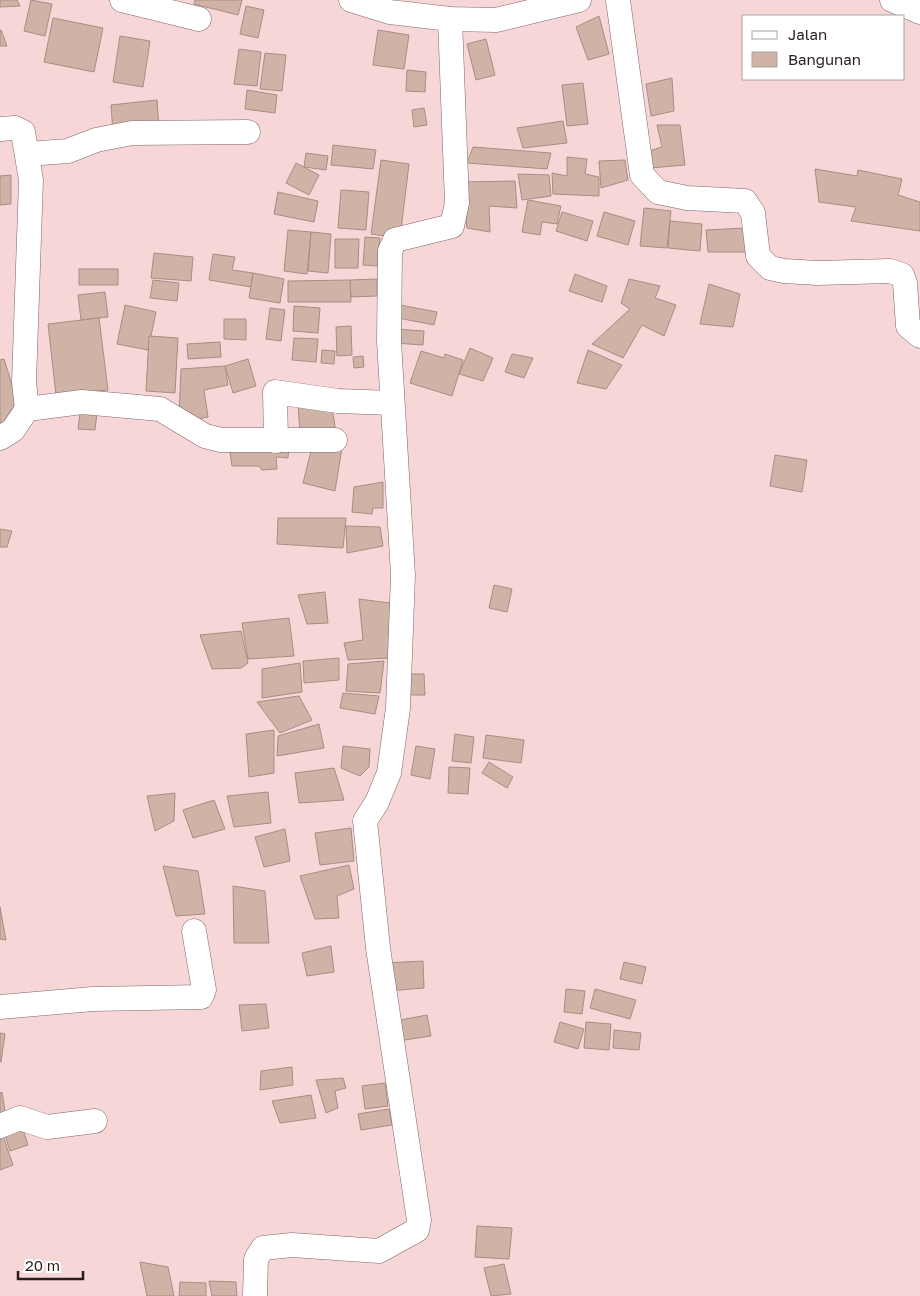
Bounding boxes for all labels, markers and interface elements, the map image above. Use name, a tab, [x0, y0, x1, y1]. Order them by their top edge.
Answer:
legend	[742, 15, 905, 80]
text: Jalan	[788, 25, 827, 43]
text: Bangunan	[788, 50, 861, 68]
scale bar	[18, 1248, 82, 1280]
text: 20 m	[25, 1256, 60, 1274]

